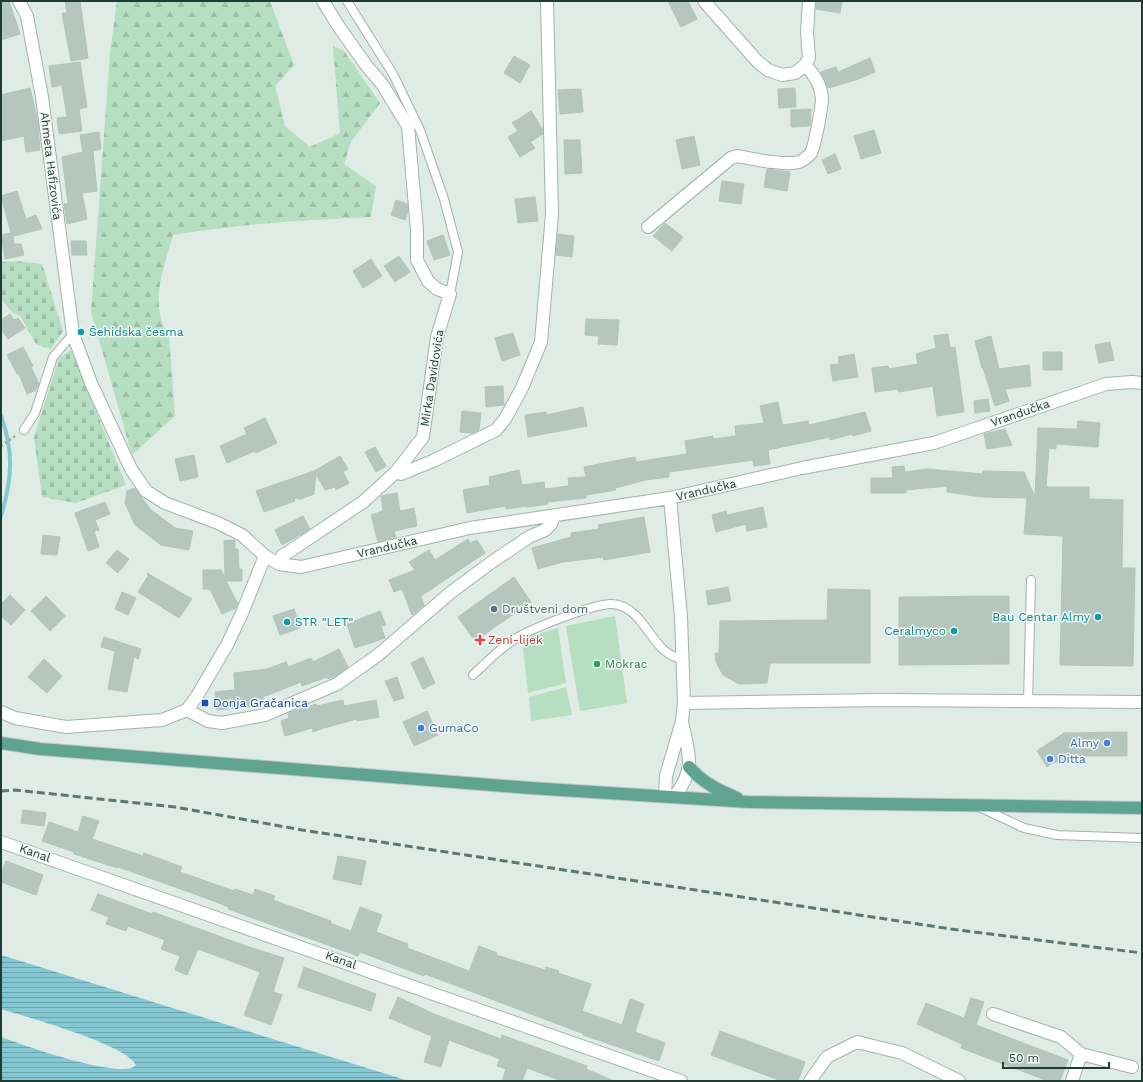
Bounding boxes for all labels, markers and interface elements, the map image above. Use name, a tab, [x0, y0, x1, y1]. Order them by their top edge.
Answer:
street label: Ahmeta Hafizovića	[37, 111, 65, 221]
place label: Šehidska česma	[89, 325, 184, 339]
marker: Šehidska česma	[76, 327, 86, 337]
street label: Mirka Davidovića	[417, 328, 447, 427]
street label: Vrandučka	[989, 396, 1052, 430]
street label: Vrandučka	[674, 476, 738, 504]
street label: Vrandučka	[355, 533, 419, 561]
place label: Društveni dom	[502, 602, 588, 616]
marker: Društveni dom	[489, 604, 499, 614]
place label: Bau Centar Almy	[992, 610, 1091, 624]
marker: Bau Centar Almy	[1093, 612, 1103, 622]
place label: STR "LET"	[295, 615, 354, 629]
marker: STR "LET"	[282, 617, 292, 627]
place label: Ceralmyco	[884, 624, 946, 638]
marker: Ceralmyco	[949, 626, 959, 636]
place label: Zeni-lijek	[488, 633, 543, 647]
marker: Zeni-lijek	[475, 635, 485, 645]
place label: Mokrac	[605, 657, 648, 671]
marker: Mokrac	[592, 659, 602, 669]
place label: Donja Gračanica	[213, 696, 308, 710]
marker: Donja Gračanica	[200, 698, 210, 708]
place label: GumaCo	[429, 721, 479, 735]
marker: GumaCo	[416, 723, 426, 733]
place label: Almy	[1070, 736, 1100, 750]
marker: Almy	[1102, 738, 1112, 748]
place label: Ditta	[1058, 752, 1086, 766]
marker: Ditta	[1045, 754, 1055, 764]
street label: Kanal	[17, 841, 53, 865]
street label: Kanal	[323, 948, 359, 972]
scale bar	[1003, 1044, 1109, 1070]
text: 50 m	[1009, 1051, 1039, 1065]

